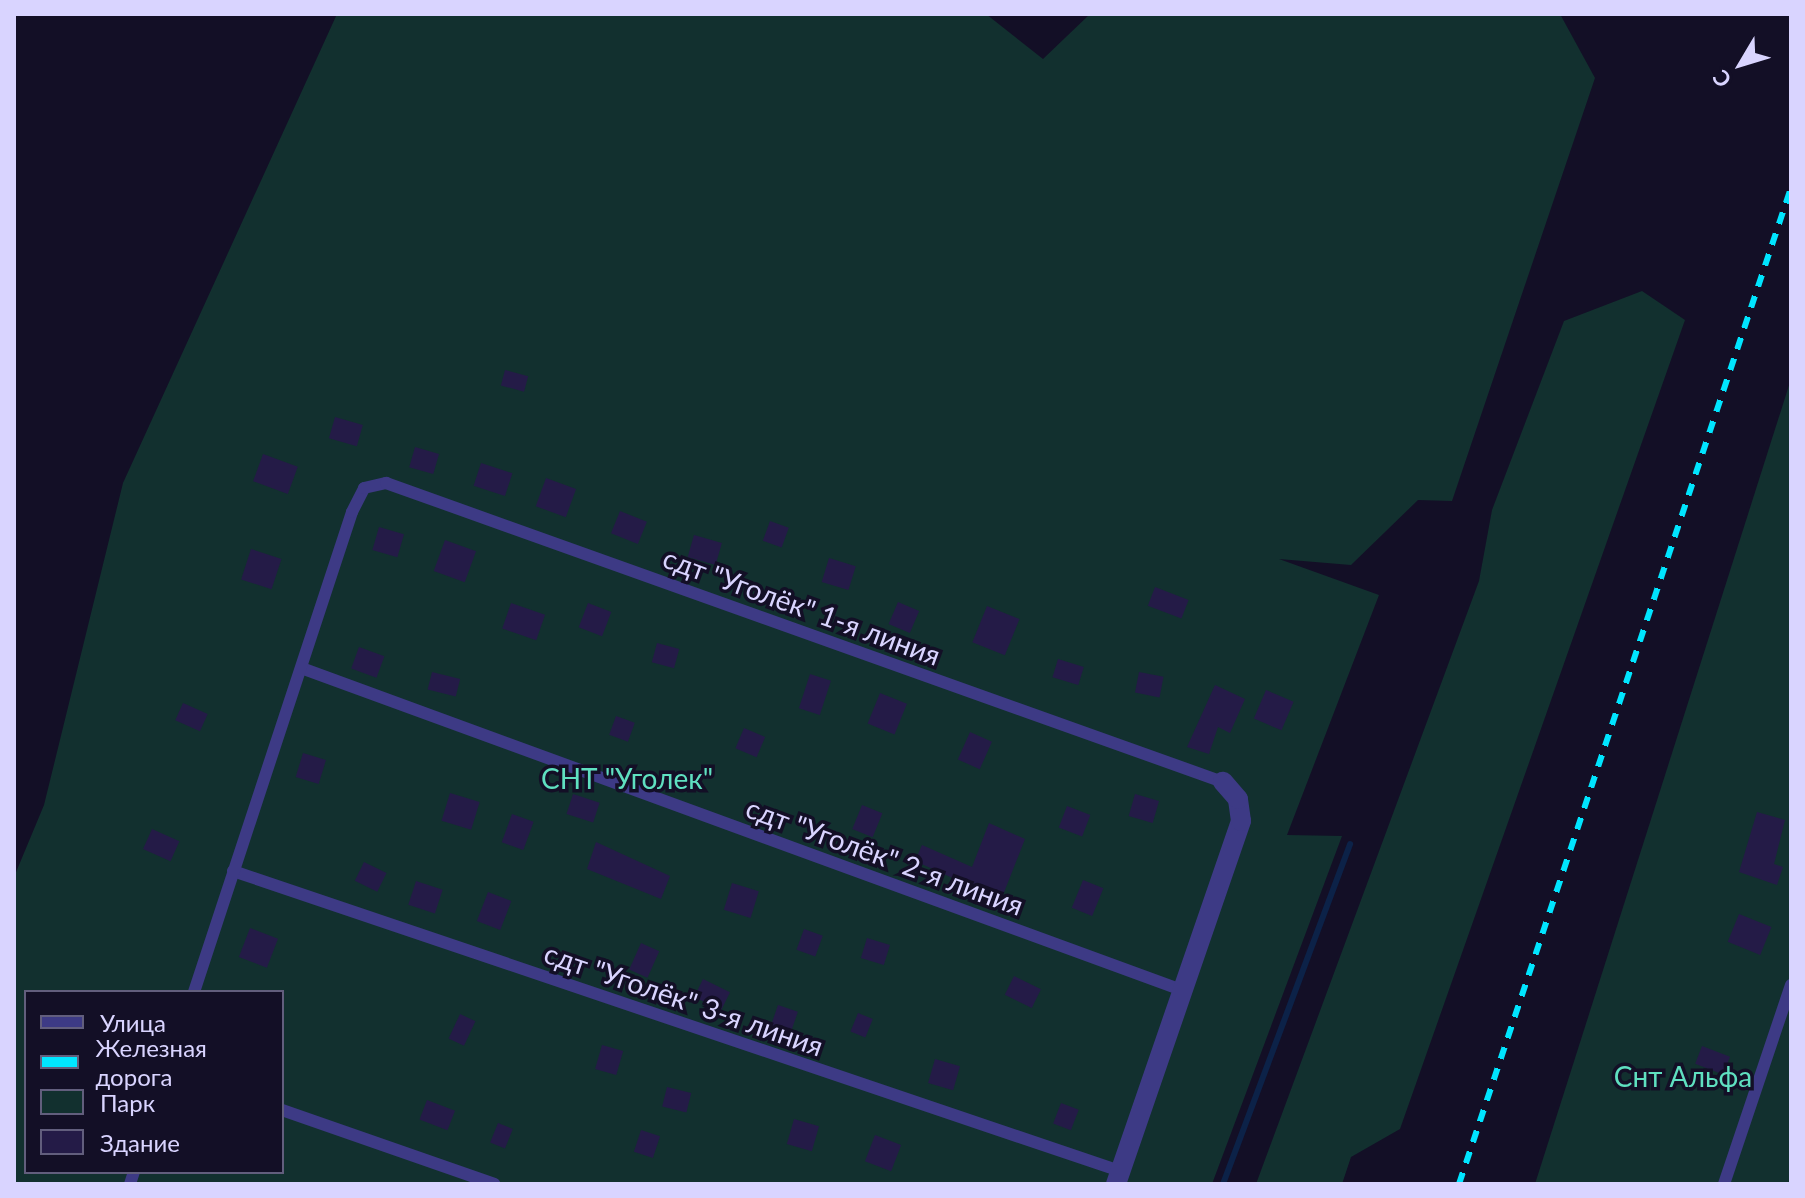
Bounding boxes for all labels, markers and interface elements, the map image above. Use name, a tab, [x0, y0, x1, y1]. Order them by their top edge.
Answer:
north arrow	[1701, 24, 1781, 104]
text: С	[1707, 65, 1737, 93]
street label: сдт "Уголёк" 1-я линия	[659, 540, 945, 672]
park label: СНТ "Уголек"	[541, 761, 713, 795]
street label: сдт "Уголёк" 2-я линия	[742, 790, 1028, 922]
street label: сдт "Уголёк" 3-я линия	[540, 935, 828, 1063]
legend	[24, 990, 284, 1174]
text: Улица	[100, 1008, 166, 1037]
text: Железная дорога	[95, 1033, 207, 1091]
park label: Снт Альфа	[1614, 1059, 1752, 1093]
text: Парк	[100, 1088, 155, 1117]
text: Здание	[100, 1128, 180, 1157]

